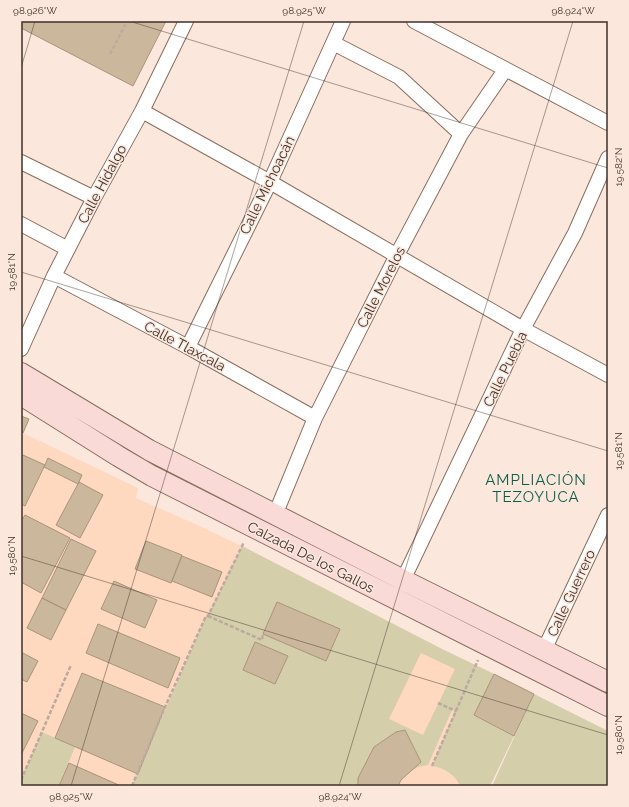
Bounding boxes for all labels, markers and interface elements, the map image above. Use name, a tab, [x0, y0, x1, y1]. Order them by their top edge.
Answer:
text: 98.926°W	[13, 5, 57, 16]
text: 98.925°W	[282, 5, 326, 16]
text: 98.924°W	[551, 5, 595, 16]
street label: Calle Michoacán	[236, 133, 298, 237]
street label: Calle Hidalgo	[74, 142, 130, 226]
text: 19.582°N	[613, 148, 624, 186]
street label: Calle Morelos	[354, 244, 408, 330]
text: 19.581°N	[6, 253, 17, 291]
street label: Calle Tlaxcala	[142, 318, 228, 374]
street label: Calle Puebla	[480, 329, 530, 409]
text: 19.581°N	[613, 432, 624, 470]
district label: AMPLIACIÓN TEZOYUCA	[485, 471, 587, 506]
street label: Calzada De los Gallos	[245, 518, 377, 596]
text: 19.580°N	[6, 536, 17, 576]
street label: Calle Guerrero	[544, 547, 598, 639]
text: 19.580°N	[613, 715, 624, 755]
text: 98.925°W	[49, 791, 93, 802]
text: 98.924°W	[318, 791, 362, 802]

